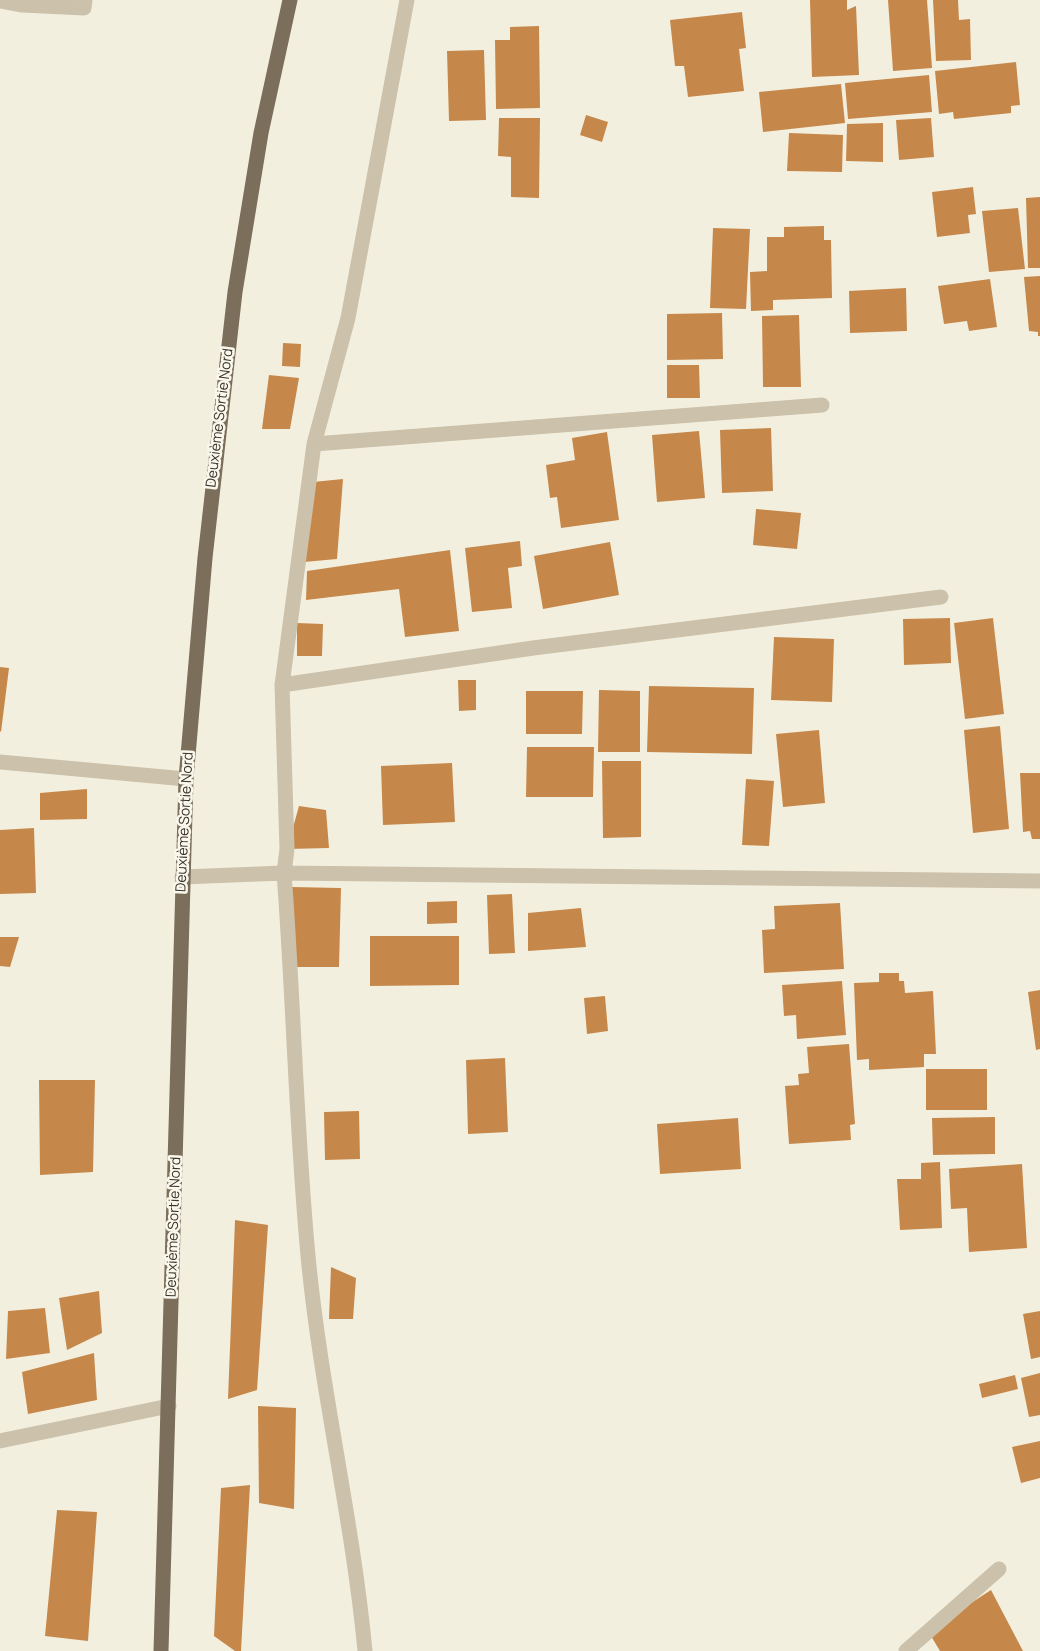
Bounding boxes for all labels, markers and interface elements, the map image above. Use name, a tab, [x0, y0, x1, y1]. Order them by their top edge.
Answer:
street label: Deuxième Sortie Nord	[203, 347, 237, 489]
street label: Deuxième Sortie Nord	[173, 752, 197, 892]
street label: Deuxième Sortie Nord	[163, 1157, 185, 1297]

